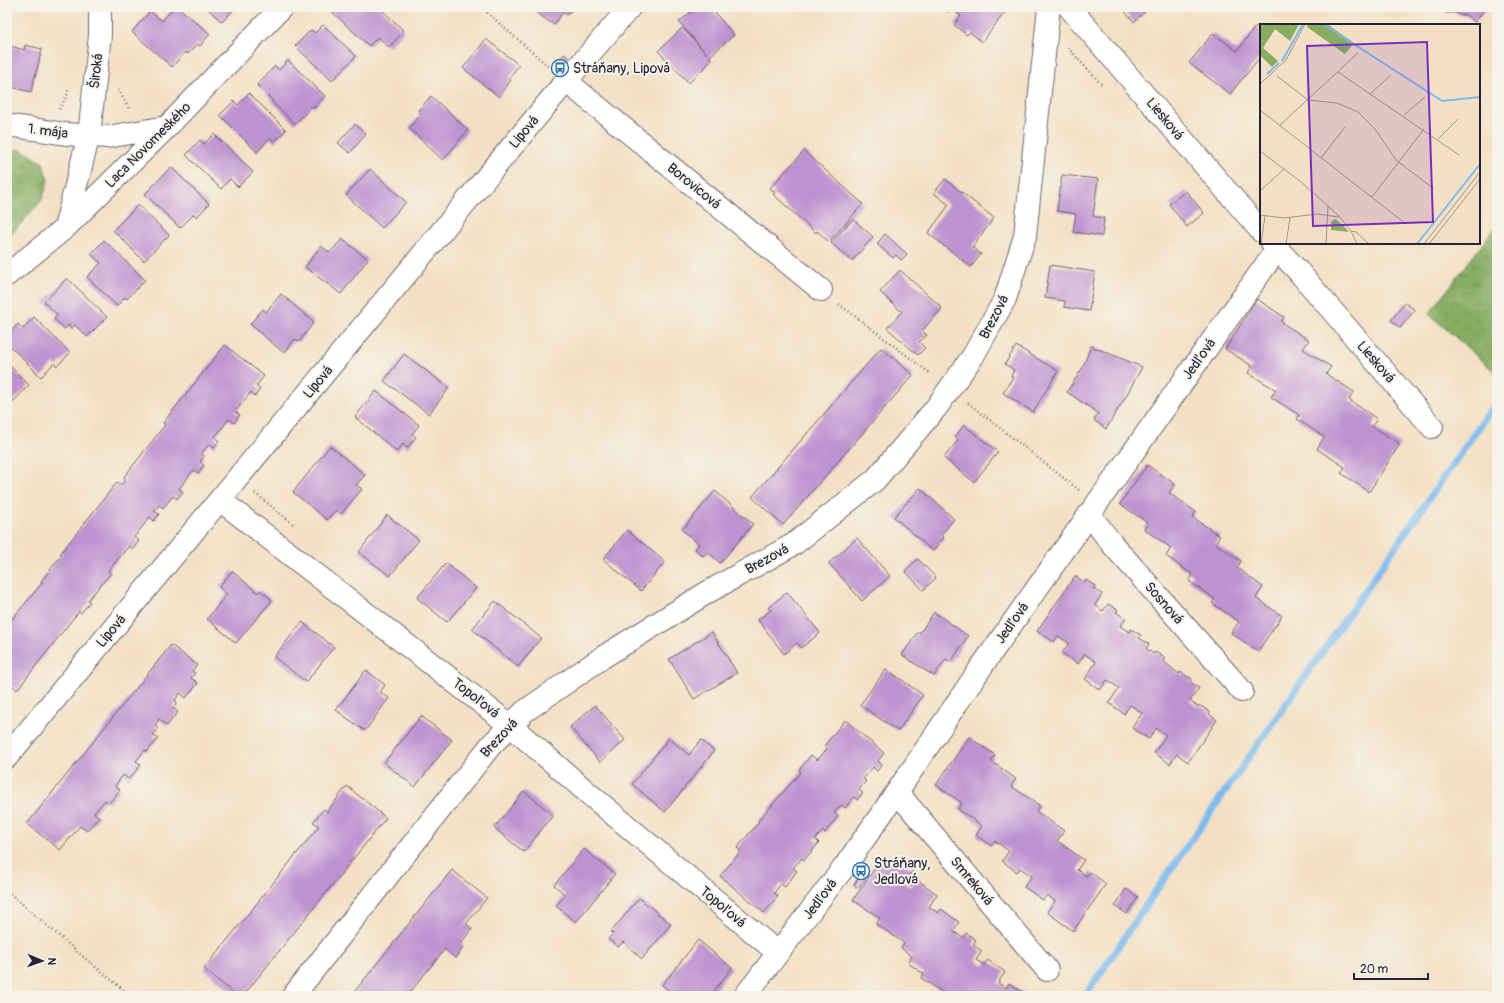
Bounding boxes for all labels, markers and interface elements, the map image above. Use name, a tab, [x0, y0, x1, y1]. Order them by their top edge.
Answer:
inset map	[1260, 24, 1480, 244]
street label: Široká	[85, 52, 106, 89]
bus stop icon: Stráňany, Lipová	[550, 58, 570, 78]
place label: Stráňany, Lipová	[573, 60, 670, 77]
street label: Liesková	[1142, 94, 1188, 144]
street label: Laca Novomeského	[102, 98, 195, 191]
street label: Lipová	[505, 112, 543, 152]
street label: 1. mája	[27, 120, 69, 142]
street label: Borovicová	[664, 159, 724, 213]
street label: Brezová	[976, 292, 1012, 342]
street label: Jedľová	[1179, 335, 1219, 383]
street label: Liesková	[1353, 338, 1399, 386]
street label: Lipová	[299, 362, 337, 402]
street label: Brezová	[742, 540, 792, 578]
street label: Sosnová	[1141, 578, 1187, 628]
street label: Jedľová	[992, 599, 1032, 647]
street label: Lipová	[92, 611, 130, 651]
street label: Topoľová	[449, 674, 503, 722]
street label: Brezová	[477, 715, 521, 761]
street label: Smreková	[947, 853, 997, 909]
place label: Stráňany, Jedlová	[874, 855, 931, 888]
bus stop icon: Stráňany, Jedlová	[851, 861, 871, 881]
street label: Jedľová	[799, 875, 841, 923]
street label: Topoľová	[697, 883, 749, 931]
north arrow	[22, 941, 62, 981]
scale bar	[1354, 955, 1428, 981]
text: N	[45, 957, 58, 966]
text: 20 m	[1360, 962, 1389, 977]

